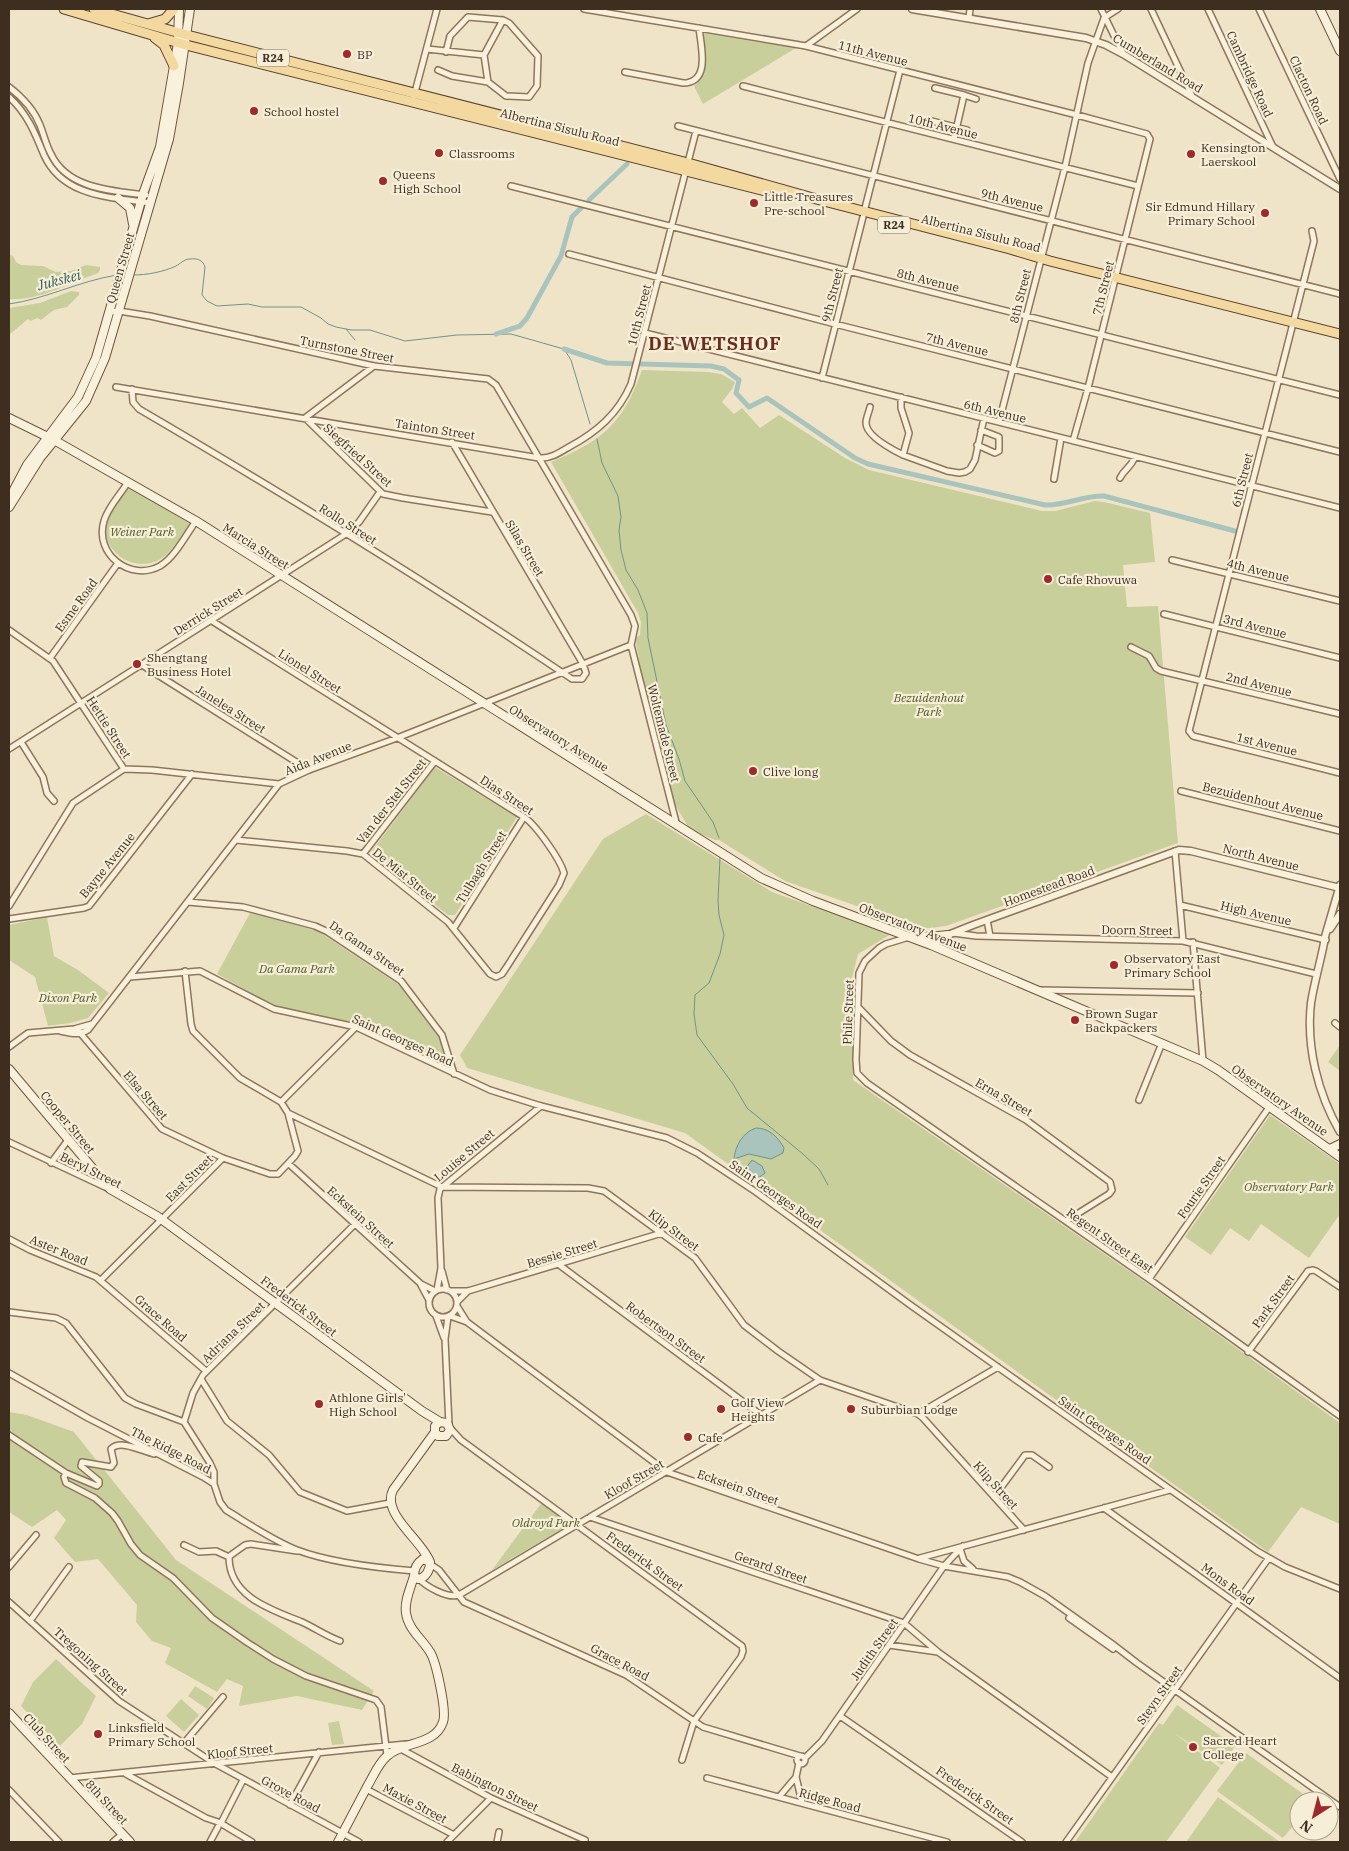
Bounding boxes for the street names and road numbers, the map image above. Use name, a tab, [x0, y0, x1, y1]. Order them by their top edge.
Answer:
street label: Cambridge Road	[1223, 28, 1277, 120]
street label: Cumberland Road	[1110, 30, 1206, 96]
street label: 11th Avenue	[837, 37, 909, 69]
road number: R24	[257, 49, 289, 66]
street label: Clacton Road	[1287, 53, 1331, 127]
street label: Albertina Sisulu Road	[499, 105, 621, 149]
street label: 10th Avenue	[907, 110, 979, 142]
street label: 9th Avenue	[979, 185, 1045, 215]
street label: Albertina Sisulu Road	[920, 211, 1042, 255]
road number: R24	[878, 216, 910, 234]
street label: Queen Street	[103, 231, 137, 305]
street label: 7th Street	[1089, 259, 1117, 317]
street label: 8th Avenue	[895, 265, 961, 295]
street label: 9th Street	[818, 266, 846, 324]
street label: 8th Street	[1006, 267, 1034, 325]
street label: 10th Street	[624, 283, 654, 347]
street label: 7th Avenue	[924, 329, 990, 359]
street label: Turnstone Street	[299, 333, 395, 365]
street label: 6th Avenue	[962, 396, 1028, 426]
street label: Tainton Street	[394, 415, 476, 443]
street label: Siegfried Street	[321, 420, 395, 490]
street label: 6th Street	[1228, 451, 1256, 509]
street label: Rollo Street	[316, 500, 380, 548]
street label: Silas Street	[502, 517, 548, 579]
street label: Marcia Street	[220, 520, 292, 572]
street label: 4th Avenue	[1225, 555, 1291, 585]
street label: Esme Road	[51, 575, 101, 635]
street label: Derrick Street	[171, 584, 245, 638]
street label: 3rd Avenue	[1222, 611, 1288, 641]
street label: Lionel Street	[276, 646, 344, 696]
street label: 2nd Avenue	[1225, 669, 1293, 699]
street label: Janelea Street	[193, 682, 269, 736]
street label: Woltemade Street	[645, 683, 683, 783]
street label: Hettie Street	[83, 693, 135, 761]
street label: Observatory Avenue	[506, 701, 612, 775]
street label: 1st Avenue	[1235, 729, 1299, 759]
street label: Aida Avenue	[282, 738, 354, 778]
street label: Van der Stel Street	[353, 755, 429, 847]
street label: Dias Street	[477, 772, 537, 818]
street label: Bezuidenhout Avenue	[1201, 779, 1325, 823]
street label: Tulbagh Street	[453, 828, 509, 906]
street label: Bayne Avenue	[76, 829, 138, 901]
street label: North Avenue	[1221, 840, 1301, 874]
street label: De Mist Street	[370, 844, 440, 906]
street label: Homestead Road	[1001, 863, 1097, 909]
street label: High Avenue	[1219, 898, 1293, 928]
street label: Observatory Avenue	[857, 899, 969, 955]
street label: Da Gama Street	[326, 917, 408, 979]
street label: Doorn Street	[1101, 922, 1173, 938]
street label: Phile Street	[839, 979, 857, 1045]
street label: Saint Georges Road	[350, 1011, 456, 1069]
street label: Observatory Avenue	[1229, 1061, 1331, 1139]
street label: Elsa Street	[121, 1067, 171, 1123]
street label: Erna Street	[973, 1075, 1035, 1119]
street label: Cooper Street	[37, 1088, 99, 1156]
street label: Louise Street	[431, 1126, 497, 1184]
street label: Beryl Street	[58, 1149, 124, 1191]
street label: East Street	[162, 1151, 216, 1205]
street label: Fourie Street	[1174, 1153, 1228, 1221]
street label: Saint Georges Road	[727, 1156, 825, 1232]
street label: Eckstein Street	[324, 1183, 398, 1251]
street label: Regent Street East	[1064, 1204, 1156, 1276]
street label: Klip Street	[646, 1206, 702, 1254]
street label: Aster Road	[28, 1232, 90, 1268]
street label: Bessie Street	[525, 1235, 599, 1271]
street label: Park Street	[1249, 1271, 1297, 1331]
street label: Frederick Street	[258, 1272, 340, 1340]
street label: Grace Road	[132, 1291, 190, 1345]
street label: Adriana Street	[198, 1298, 268, 1366]
street label: Robertson Street	[623, 1298, 709, 1366]
street label: Saint Georges Road	[1056, 1392, 1154, 1468]
street label: The Ridge Road	[128, 1423, 214, 1477]
street label: Kloof Street	[602, 1456, 666, 1502]
street label: Klip Street	[970, 1458, 1022, 1512]
street label: Eckstein Street	[695, 1466, 781, 1508]
street label: Frederick Street	[604, 1528, 686, 1594]
street label: Gerard Street	[733, 1548, 809, 1586]
street label: Mons Road	[1198, 1560, 1258, 1608]
street label: Judith Street	[847, 1615, 901, 1683]
street label: Tregoning Street	[51, 1624, 131, 1698]
street label: Grace Road	[588, 1640, 652, 1684]
street label: Steyn Street	[1133, 1663, 1185, 1727]
street label: Club Street	[20, 1710, 74, 1766]
street label: Kloof Street	[206, 1740, 274, 1762]
street label: Babington Street	[449, 1759, 541, 1815]
street label: Frederick Street	[933, 1763, 1017, 1827]
street label: Grove Road	[259, 1772, 323, 1816]
street label: 8th Street	[83, 1777, 131, 1827]
street label: Maxie Street	[380, 1780, 450, 1826]
street label: Ridge Road	[797, 1785, 863, 1815]

